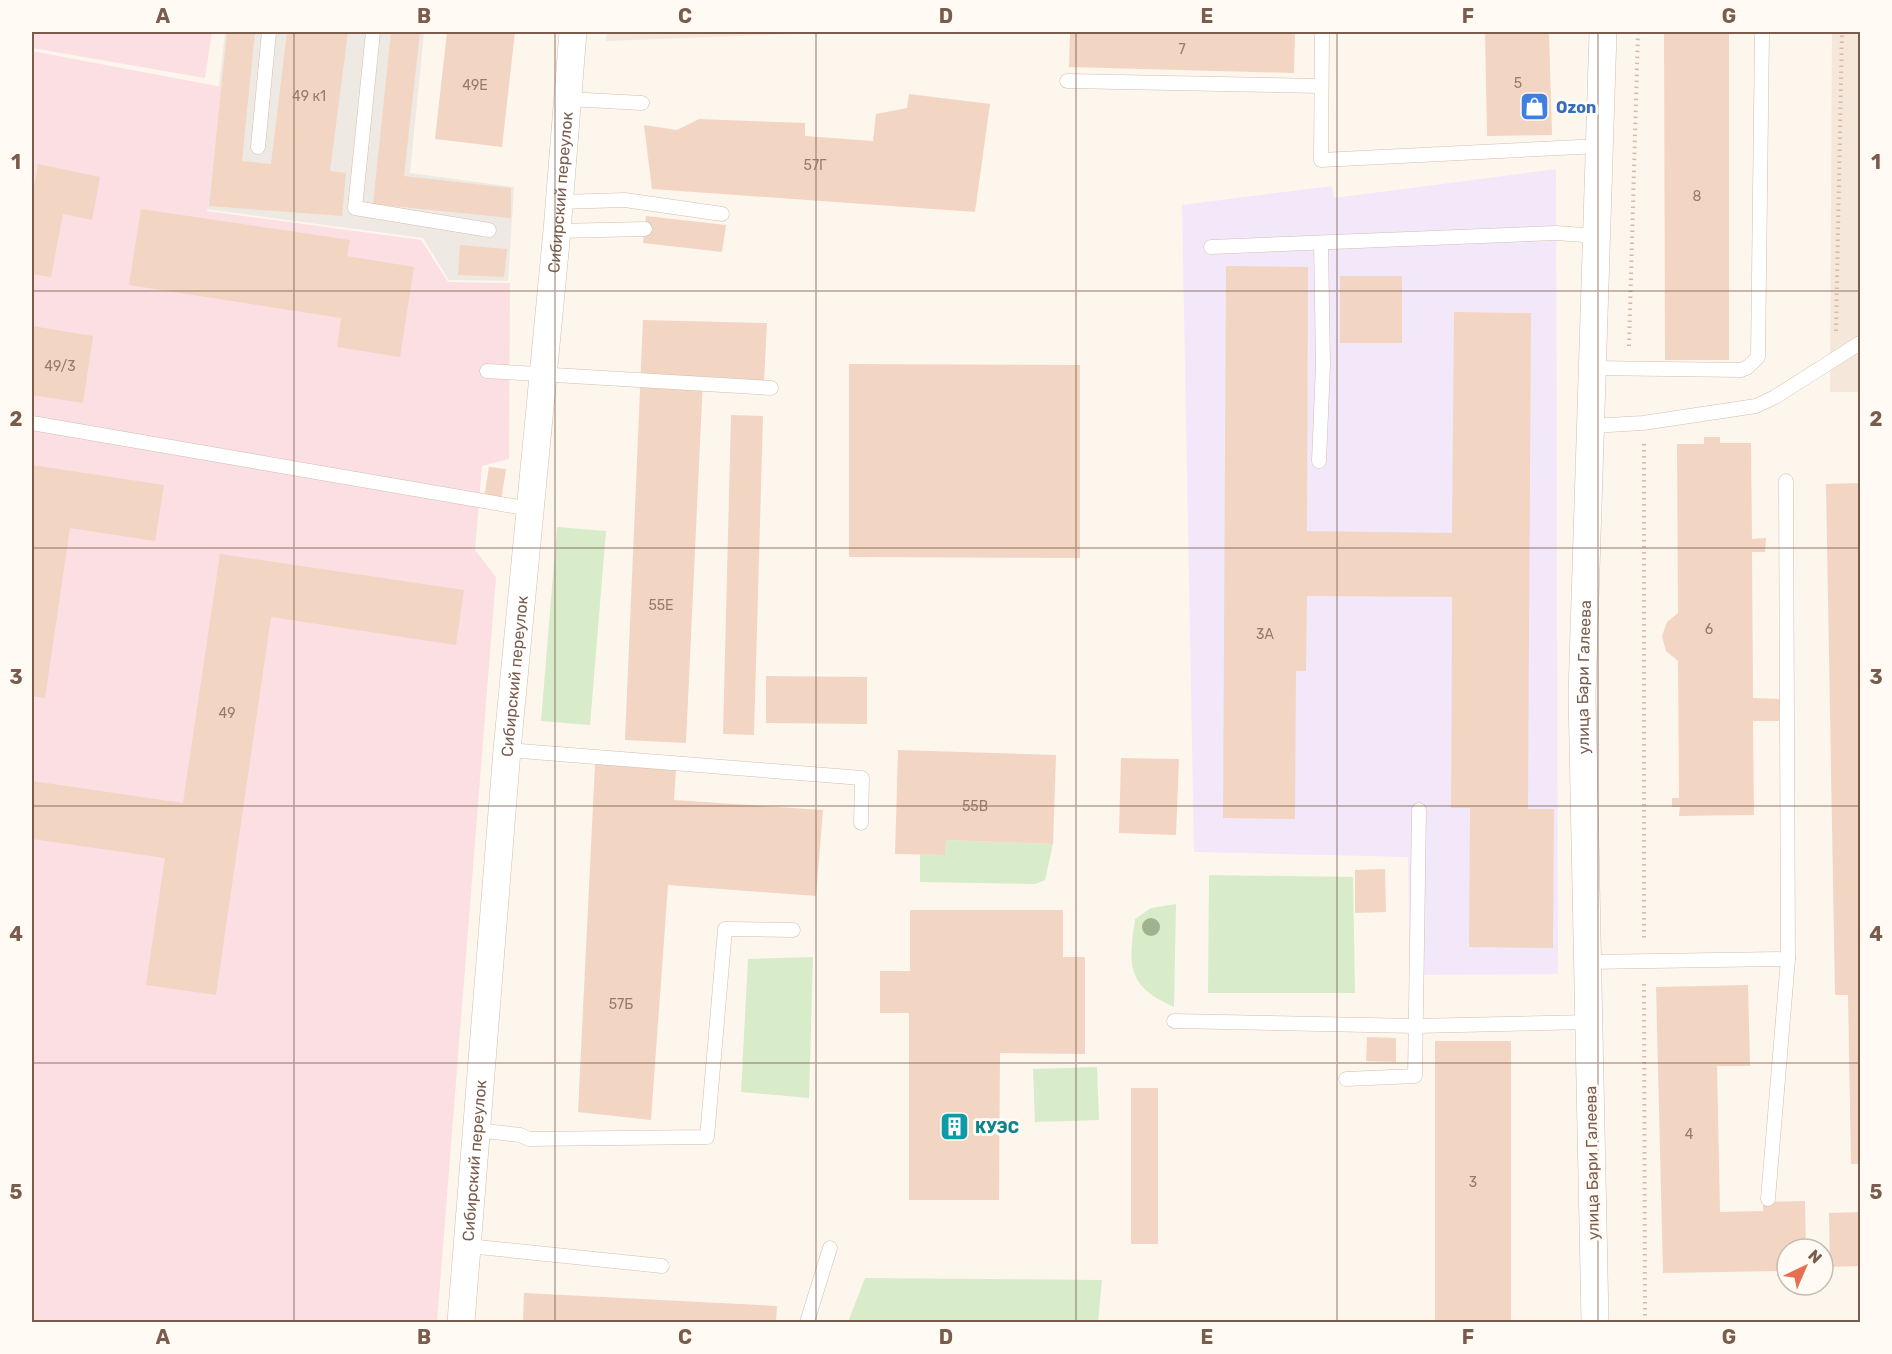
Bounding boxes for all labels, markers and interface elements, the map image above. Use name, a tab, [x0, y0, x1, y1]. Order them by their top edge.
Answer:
text: A	[156, 4, 171, 28]
text: B	[417, 4, 431, 28]
text: C	[678, 4, 692, 28]
text: D	[939, 4, 953, 28]
text: E	[1201, 4, 1213, 28]
text: F	[1462, 4, 1474, 28]
text: G	[1722, 4, 1736, 28]
house number: 7	[1178, 41, 1186, 58]
house number: 5	[1514, 75, 1522, 92]
house number: 49Е	[462, 77, 488, 94]
house number: 49 к1	[292, 88, 326, 105]
shop icon: Ozon	[1519, 91, 1551, 123]
place label: Ozon	[1556, 98, 1596, 117]
street label: Сибирский переулок	[544, 111, 576, 274]
text: 1	[11, 150, 21, 174]
text: 1	[1871, 150, 1881, 174]
house number: 57Г	[804, 157, 827, 174]
house number: 8	[1693, 188, 1702, 205]
house number: 49/3	[44, 358, 76, 375]
text: 2	[10, 407, 23, 431]
text: 2	[1870, 407, 1883, 431]
street label: Сибирский переулок	[497, 594, 531, 757]
house number: 55Е	[648, 597, 674, 614]
street label: улица Бари Галеева	[1572, 600, 1594, 755]
house number: 6	[1705, 621, 1713, 638]
house number: 3А	[1256, 626, 1275, 643]
text: 3	[9, 665, 23, 689]
text: 3	[1869, 665, 1883, 689]
house number: 49	[219, 705, 235, 722]
house number: 55В	[962, 798, 988, 815]
text: 4	[9, 922, 23, 946]
text: 4	[1869, 922, 1883, 946]
house number: 57Б	[609, 996, 633, 1013]
street label: Сибирский переулок	[458, 1079, 490, 1242]
street label: улица Бари Галеева	[1581, 1086, 1603, 1240]
building icon: КУЭС	[938, 1111, 970, 1143]
place label: КУЭС	[975, 1118, 1019, 1137]
house number: 4	[1685, 1126, 1694, 1143]
house number: 3	[1469, 1174, 1477, 1191]
text: 5	[10, 1180, 23, 1204]
text: 5	[1870, 1180, 1883, 1204]
north arrow	[1775, 1237, 1835, 1297]
text: N	[1804, 1246, 1826, 1267]
text: A	[156, 1325, 171, 1349]
text: B	[417, 1325, 431, 1349]
text: C	[678, 1325, 692, 1349]
text: D	[939, 1325, 953, 1349]
text: E	[1201, 1325, 1213, 1349]
text: F	[1462, 1325, 1474, 1349]
text: G	[1722, 1325, 1736, 1349]

